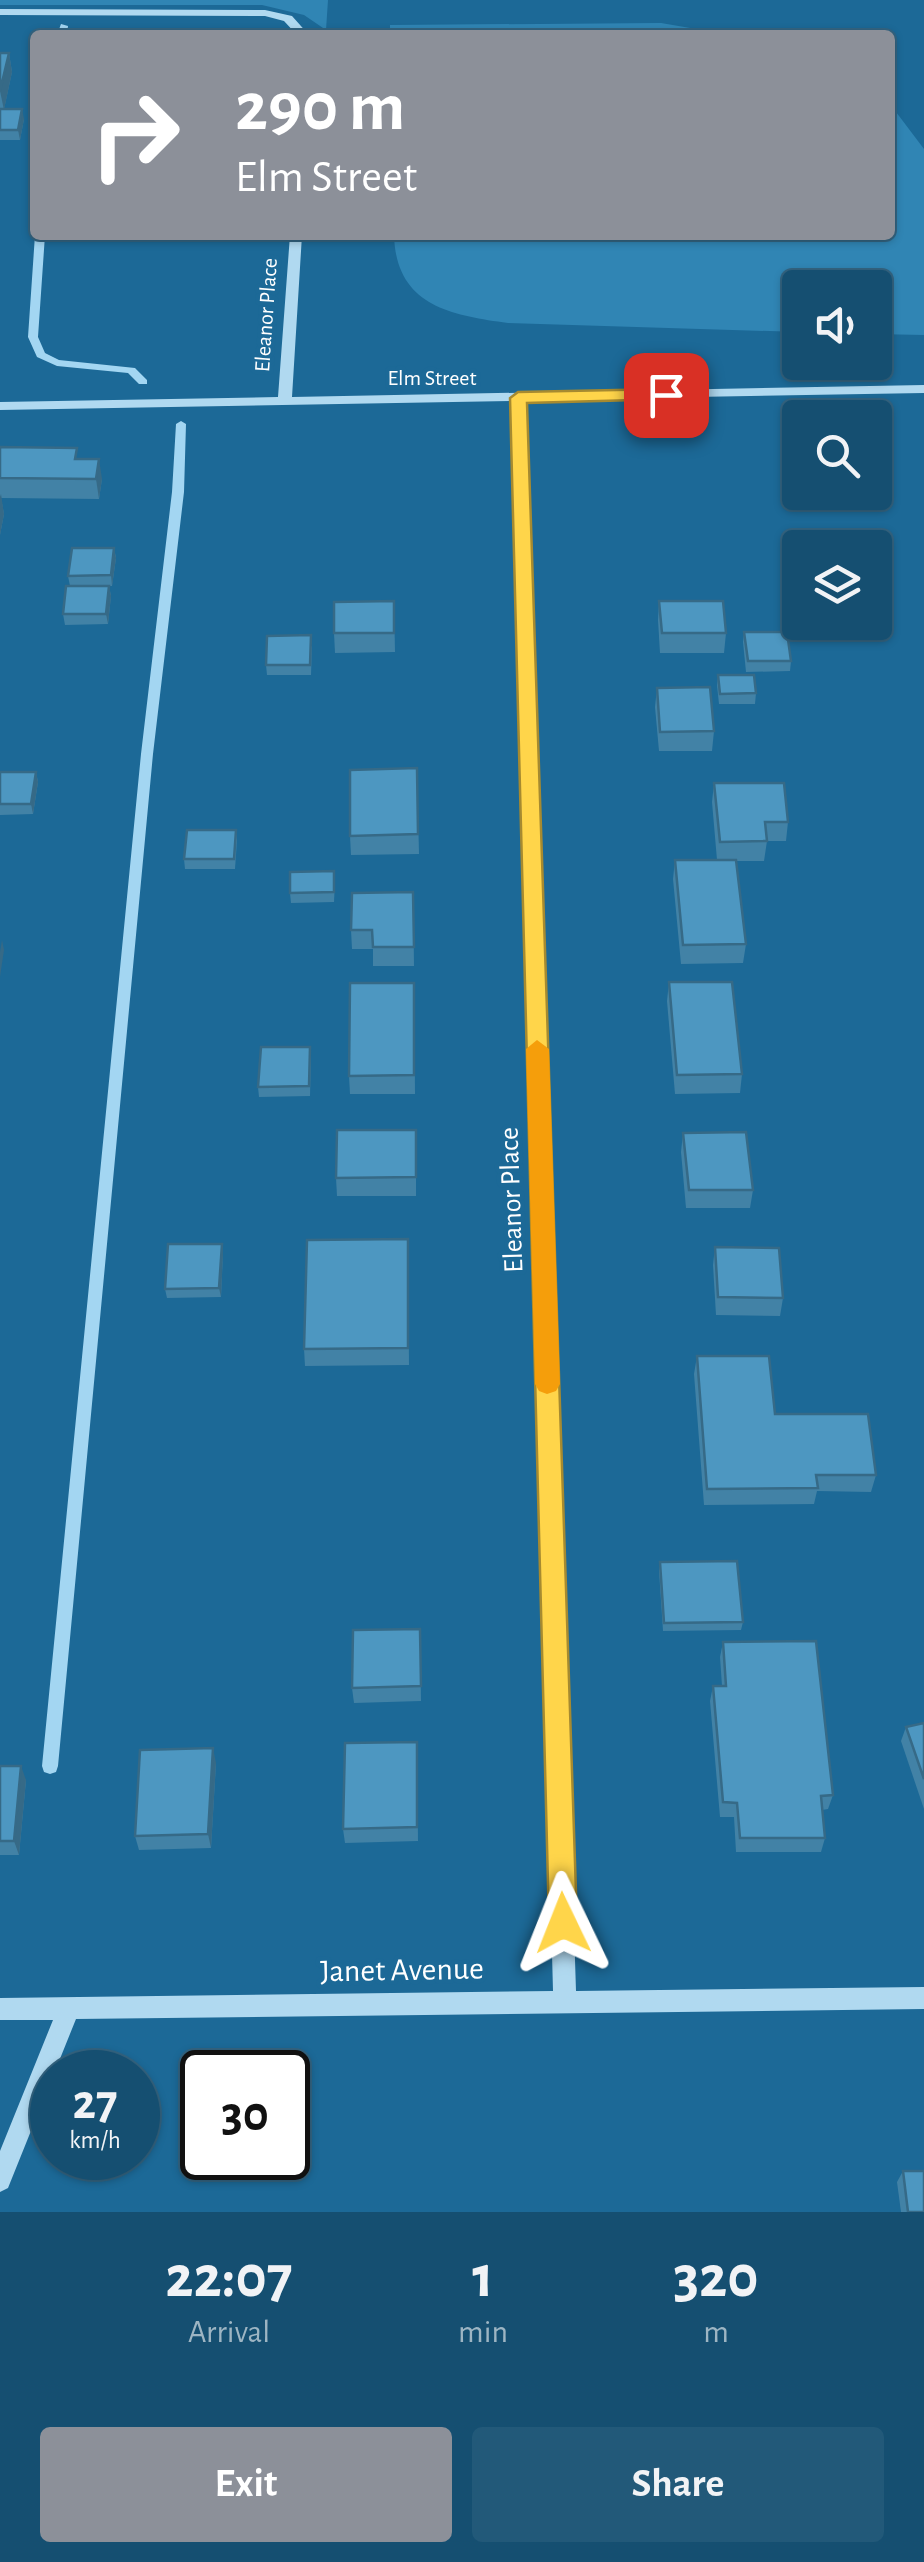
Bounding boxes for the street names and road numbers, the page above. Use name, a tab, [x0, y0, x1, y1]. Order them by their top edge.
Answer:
street label: Eleanor Place	[251, 257, 281, 373]
street label: Elm Street	[387, 367, 477, 389]
street label: Eleanor Place	[495, 1127, 529, 1273]
street label: Janet Avenue	[320, 1953, 484, 1987]

